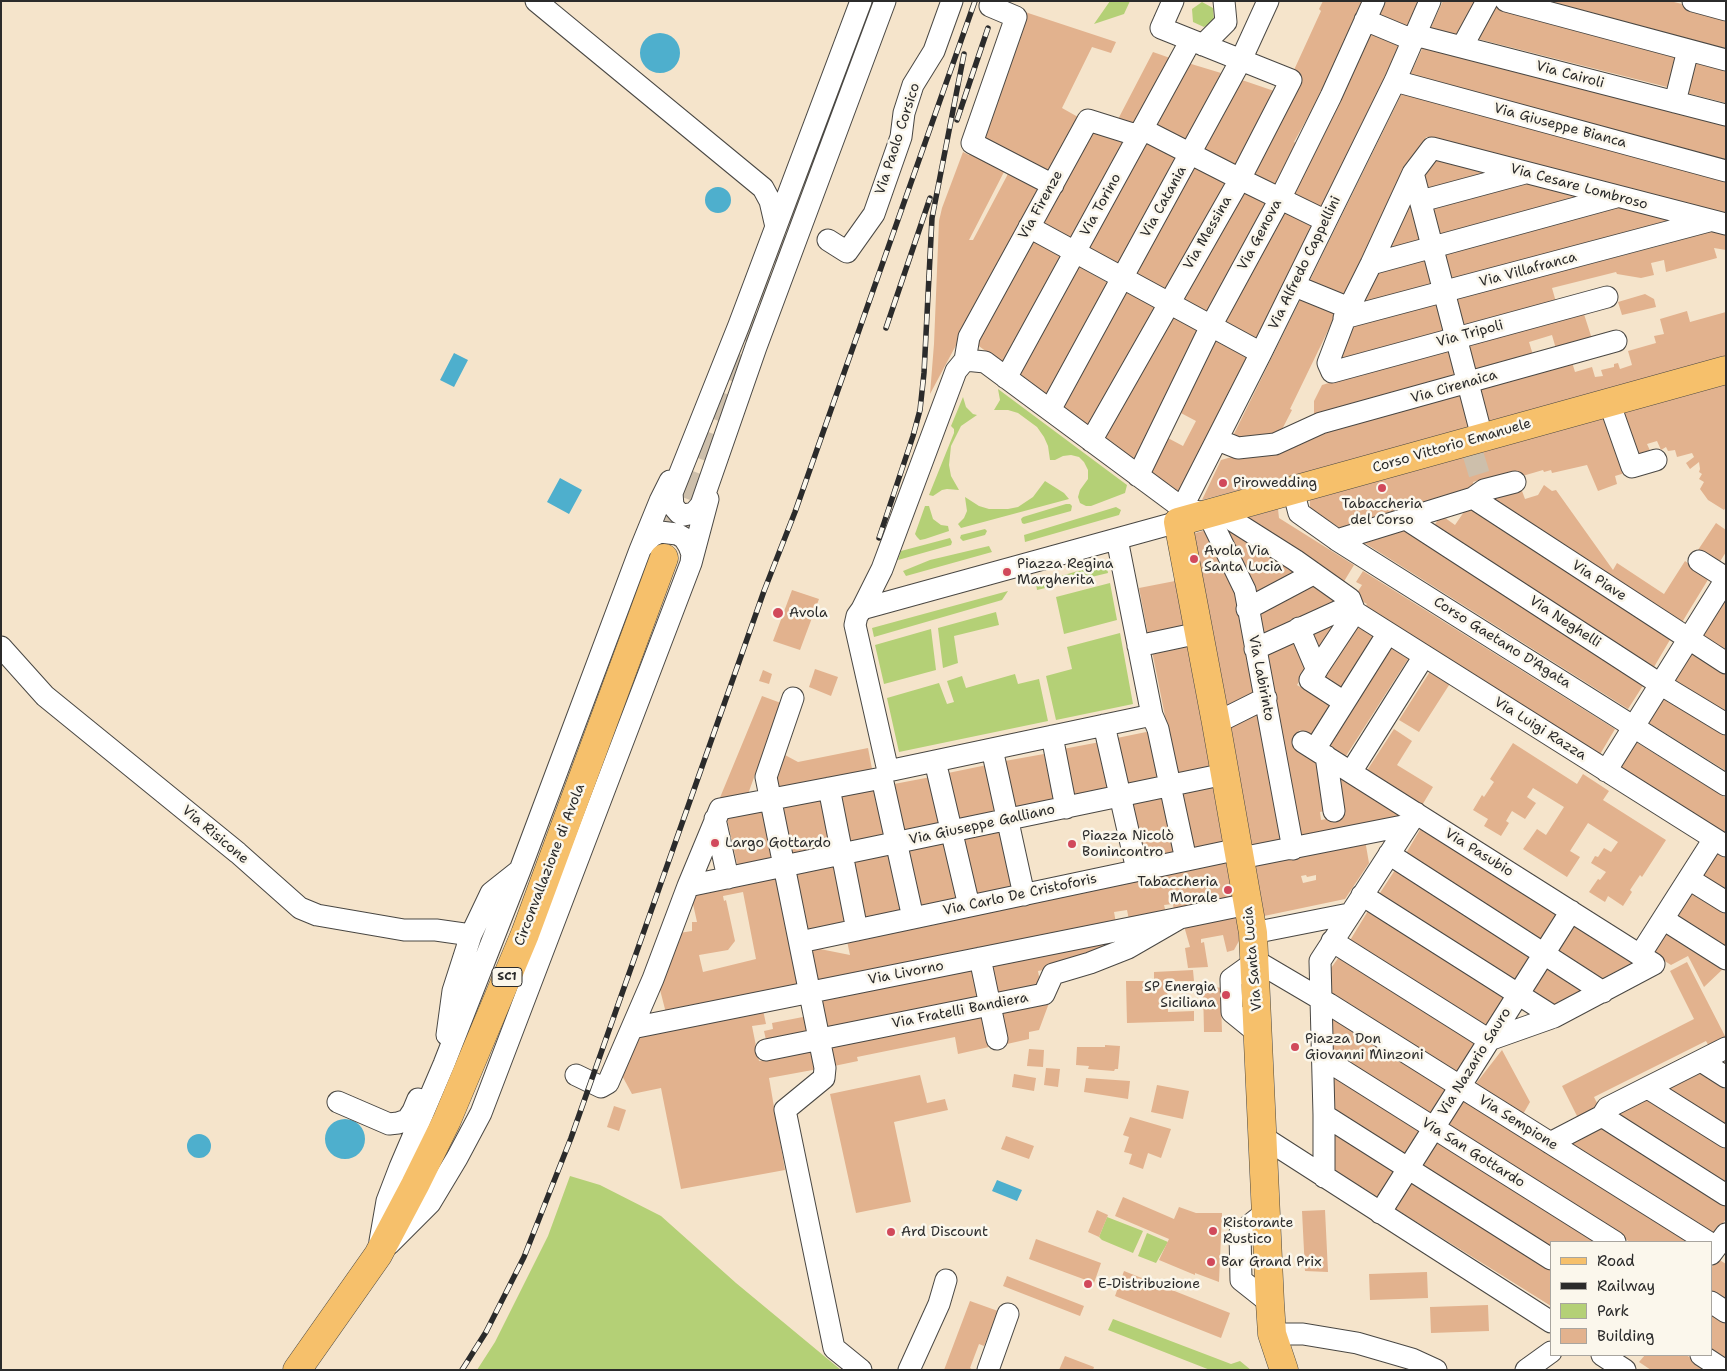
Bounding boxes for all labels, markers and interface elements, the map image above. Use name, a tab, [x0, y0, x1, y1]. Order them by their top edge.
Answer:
street label: Via Cairoli	[1534, 58, 1606, 92]
street label: Via Paolo Corsico	[872, 81, 924, 197]
street label: Via Giuseppe Bianca	[1492, 100, 1628, 152]
street label: Via Cesare Lombroso	[1508, 161, 1650, 213]
street label: Via Catania	[1138, 163, 1190, 241]
street label: Via Firenze	[1015, 168, 1067, 242]
street label: Via Torino	[1077, 171, 1125, 239]
street label: Via Messina	[1180, 193, 1236, 273]
street label: Via Alfredo Cappellini	[1265, 193, 1345, 333]
street label: Via Genova	[1234, 197, 1286, 273]
street label: Via Villafranca	[1477, 249, 1579, 291]
street label: Via Tripoli	[1435, 317, 1505, 351]
street label: Via Cirenaica	[1409, 367, 1499, 407]
street label: Corso Vittorio Emanuele	[1371, 415, 1533, 477]
place label: Pirowedding	[1233, 475, 1317, 491]
marker: Pirowedding	[1217, 477, 1229, 489]
marker: Tabaccheria del Corso	[1376, 482, 1388, 494]
place label: Tabaccheria del Corso	[1342, 496, 1422, 528]
place label: Avola Via Santa Lucia	[1204, 543, 1282, 576]
marker: Avola Via Santa Lucia	[1188, 553, 1200, 565]
place label: Piazza Regina Margherita	[1017, 556, 1113, 588]
street label: Via Piave	[1568, 557, 1630, 605]
marker: Piazza Regina Margherita	[1001, 566, 1013, 578]
street label: Via Neghelli	[1526, 593, 1604, 651]
street label: Corso Gaetano D'Agata	[1430, 594, 1574, 692]
place label: Avola	[789, 605, 828, 621]
marker: Avola	[771, 606, 785, 620]
street label: Via Labirinto	[1244, 634, 1278, 722]
street label: Via Luigi Razza	[1491, 694, 1589, 764]
street label: Circonvallazione di Avola	[511, 782, 589, 948]
street label: Via Giuseppe Galliano	[907, 801, 1057, 849]
street label: Via Risicone	[178, 802, 252, 868]
street label: Via Pasubio	[1442, 825, 1516, 881]
place label: Piazza Nicolò Bonincontro	[1082, 828, 1174, 860]
place label: Largo Gottardo	[725, 835, 831, 851]
marker: Largo Gottardo	[709, 837, 721, 849]
marker: Piazza Nicolò Bonincontro	[1066, 838, 1078, 850]
street label: Via Carlo De Cristoforis	[941, 870, 1099, 920]
place label: Tabaccheria Morale	[1137, 874, 1218, 906]
marker: Tabaccheria Morale	[1222, 884, 1234, 896]
street label: Via Santa Lucia	[1240, 906, 1266, 1012]
street label: Via Livorno	[867, 957, 945, 989]
road number: SC1	[492, 968, 522, 986]
place label: SP Energia Siciliana	[1144, 979, 1216, 1012]
marker: SP Energia Siciliana	[1220, 989, 1232, 1001]
street label: Via Fratelli Bandiera	[890, 990, 1030, 1032]
street label: Via Nazario Sauro	[1435, 1005, 1515, 1119]
place label: Piazza Don Giovanni Minzoni	[1305, 1031, 1424, 1064]
marker: Piazza Don Giovanni Minzoni	[1289, 1041, 1301, 1053]
street label: Via Sempione	[1475, 1092, 1561, 1154]
street label: Via San Gottardo	[1418, 1114, 1528, 1192]
place label: Ristorante Rustico	[1223, 1215, 1293, 1248]
place label: Ard Discount	[901, 1224, 988, 1240]
marker: Ristorante Rustico	[1207, 1225, 1219, 1237]
marker: Ard Discount	[885, 1226, 897, 1238]
legend	[1550, 1241, 1712, 1356]
text: Road	[1597, 1251, 1635, 1271]
place label: Bar Grand Prix	[1221, 1254, 1321, 1270]
marker: Bar Grand Prix	[1205, 1256, 1217, 1268]
place label: E-Distribuzione	[1098, 1276, 1200, 1292]
text: Railway	[1597, 1276, 1655, 1296]
marker: E-Distribuzione	[1082, 1278, 1094, 1290]
text: Park	[1597, 1301, 1629, 1321]
text: Building	[1597, 1326, 1654, 1346]

